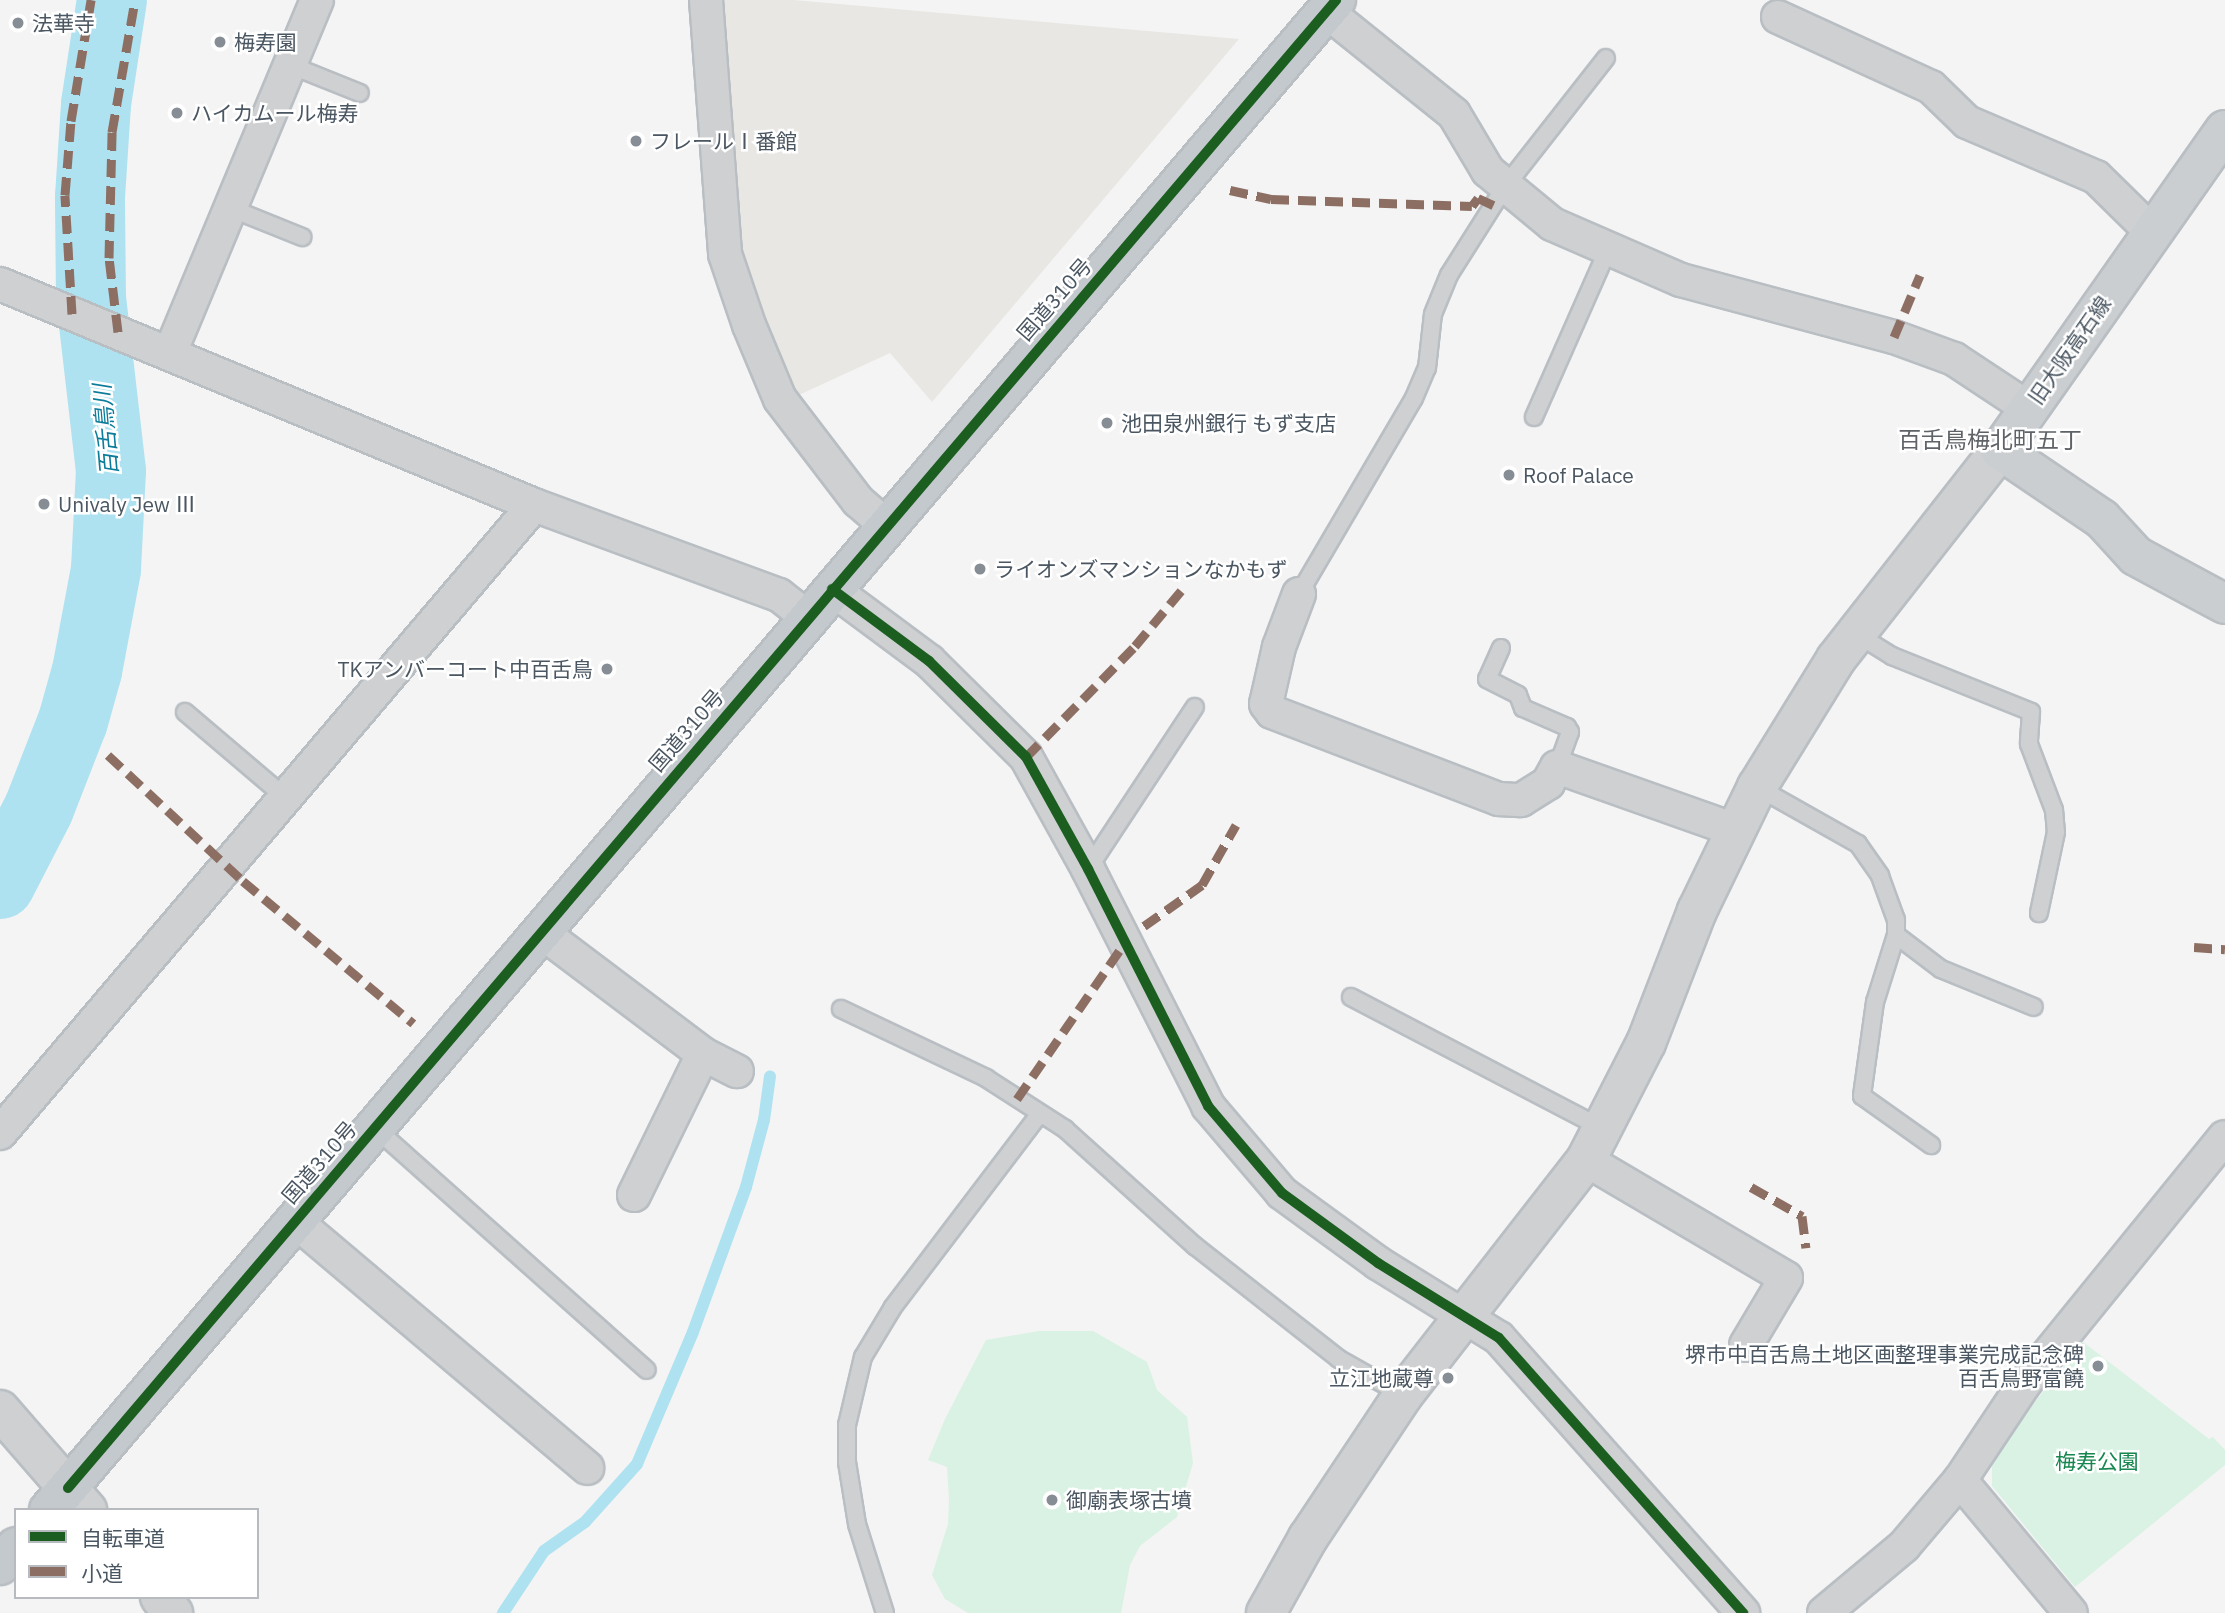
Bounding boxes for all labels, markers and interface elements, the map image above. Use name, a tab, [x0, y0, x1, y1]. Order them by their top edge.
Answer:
place label: 法華寺	[32, 10, 95, 36]
marker: 法華寺	[10, 15, 26, 31]
place label: 梅寿園	[234, 29, 297, 55]
marker: 梅寿園	[212, 34, 228, 50]
place label: ハイカムール梅寿	[191, 100, 359, 126]
marker: ハイカムール梅寿	[169, 105, 185, 121]
place label: フレールⅠ番館	[650, 128, 797, 154]
marker: フレールⅠ番館	[628, 133, 644, 149]
street label: 国道310号	[1011, 253, 1097, 345]
street label: 旧大阪高石線	[2023, 291, 2115, 409]
water label: 百舌鳥川	[87, 383, 123, 477]
place label: 池田泉州銀行 もず支店	[1121, 410, 1336, 436]
marker: 池田泉州銀行 もず支店	[1099, 415, 1115, 431]
district label: 百舌鳥梅北町五丁	[1898, 425, 2082, 453]
place label: Roof Palace	[1523, 462, 1634, 488]
marker: Roof Palace	[1501, 467, 1517, 483]
place label: Univaly Jew Ⅲ	[58, 491, 196, 517]
marker: Univaly Jew Ⅲ	[36, 496, 52, 512]
place label: ライオンズマンションなかもず	[994, 556, 1288, 582]
marker: ライオンズマンションなかもず	[972, 561, 988, 577]
place label: TKアンバーコート中百舌鳥	[337, 656, 593, 682]
marker: TKアンバーコート中百舌鳥	[599, 661, 615, 677]
street label: 国道310号	[643, 684, 729, 776]
street label: 国道310号	[276, 1116, 362, 1208]
place label: 堺市中百舌鳥土地区画整理事業完成記念碑 百舌鳥野富饒	[1685, 1341, 2084, 1391]
marker: 堺市中百舌鳥土地区画整理事業完成記念碑 百舌鳥野富饒	[2090, 1358, 2106, 1374]
place label: 立江地蔵尊	[1329, 1365, 1434, 1391]
marker: 立江地蔵尊	[1440, 1370, 1456, 1386]
park label: 梅寿公園	[2055, 1448, 2139, 1474]
place label: 御廟表塚古墳	[1066, 1487, 1192, 1513]
marker: 御廟表塚古墳	[1044, 1492, 1060, 1508]
legend	[14, 1508, 259, 1599]
text: 自転車道	[81, 1524, 165, 1552]
text: 小道	[81, 1559, 123, 1587]

